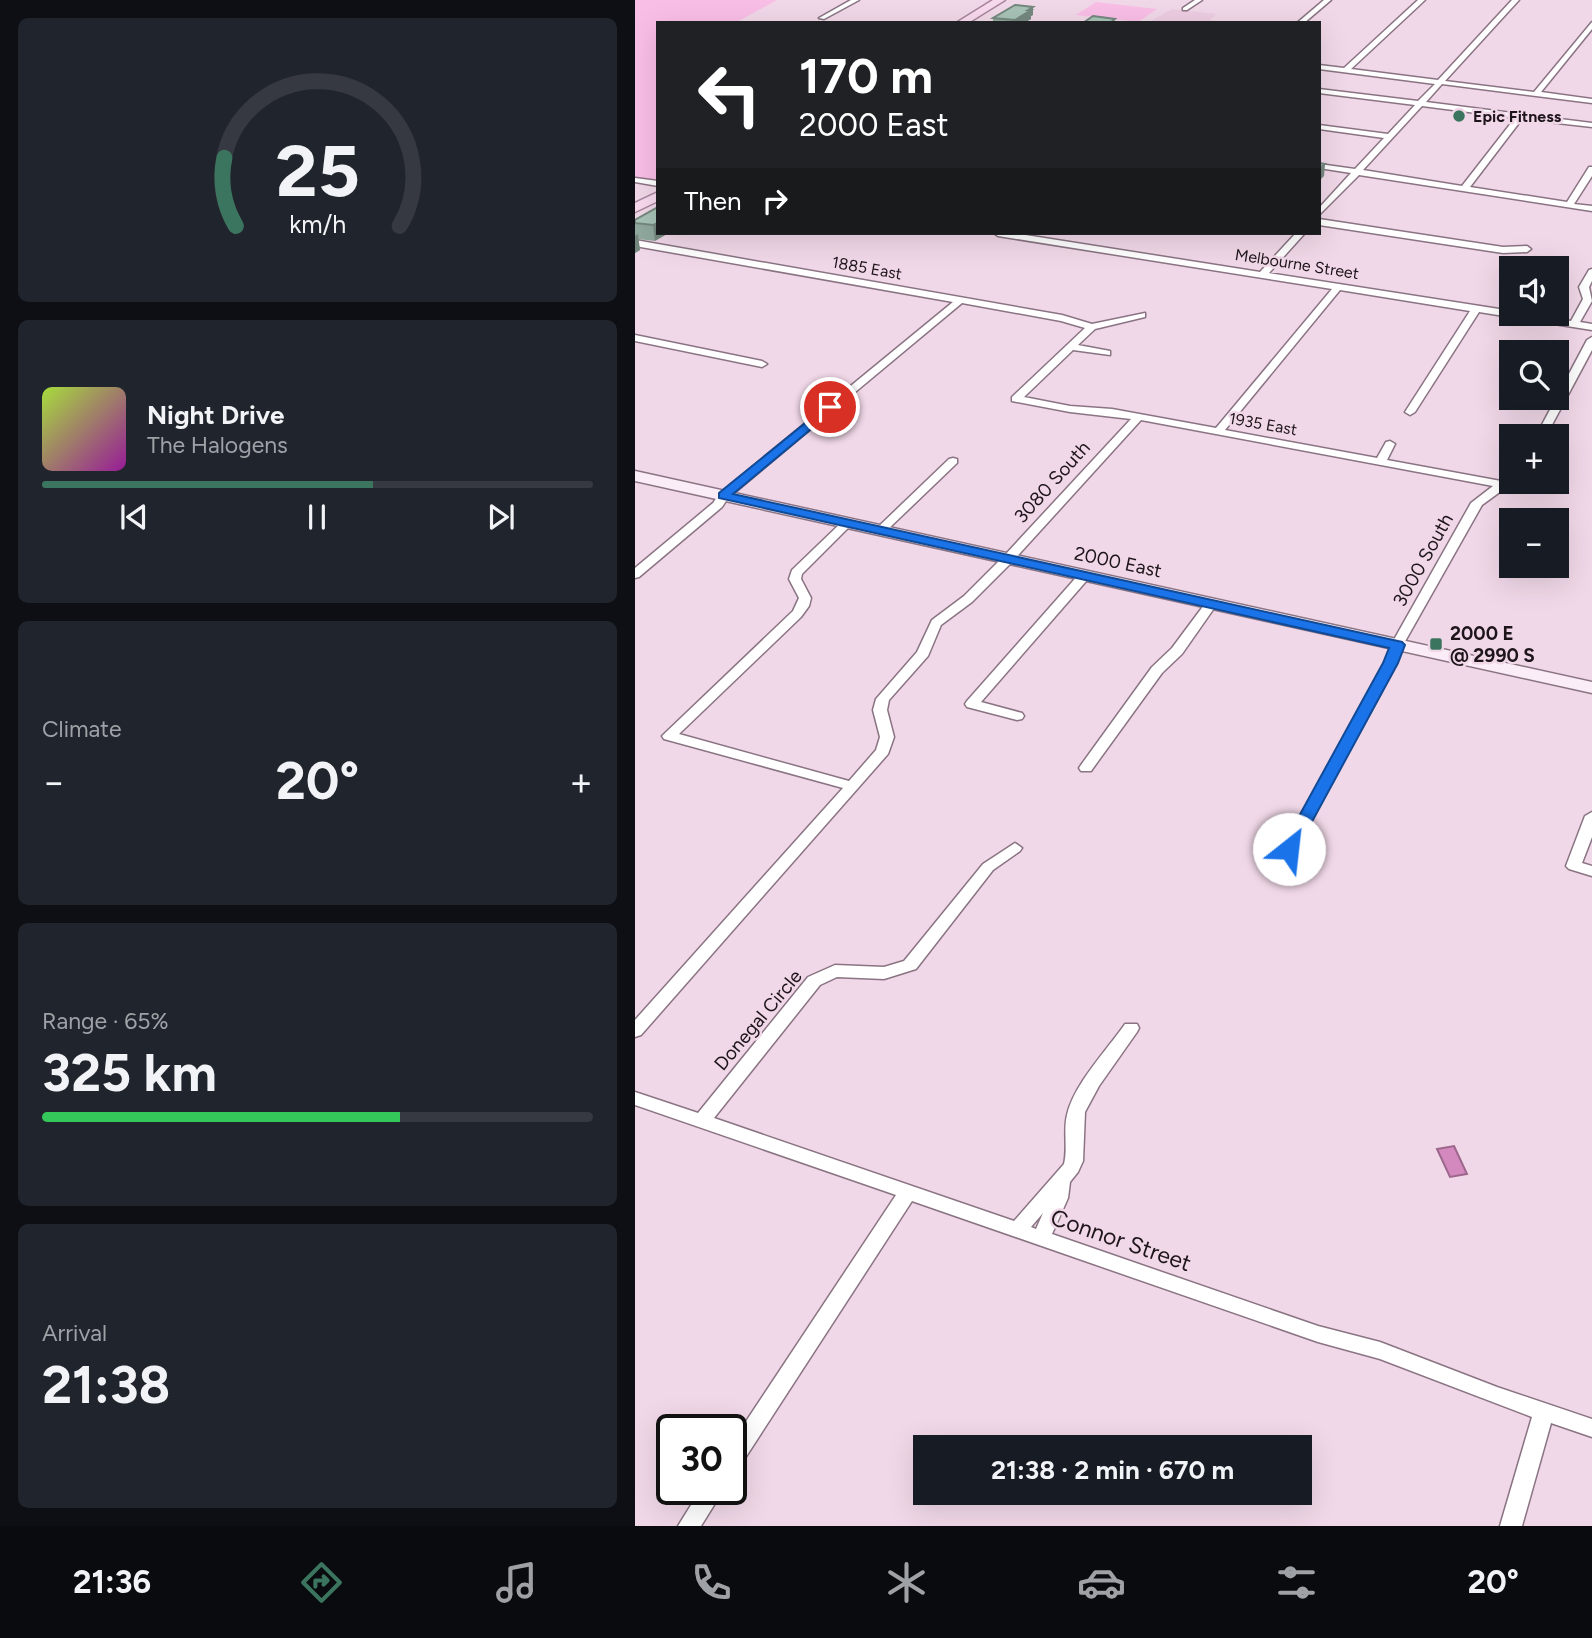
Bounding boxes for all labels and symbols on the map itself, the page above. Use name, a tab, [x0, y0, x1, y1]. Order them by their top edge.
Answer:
place label: Epic Fitness	[1473, 107, 1562, 126]
marker: Epic Fitness	[1451, 108, 1467, 124]
street label: Melbourne Street	[1234, 245, 1360, 283]
street label: 1885 East	[831, 253, 903, 283]
pin	[800, 377, 860, 437]
street label: 1935 East	[1228, 409, 1298, 439]
street label: 3080 South	[1009, 436, 1095, 528]
street label: 3000 South	[1388, 510, 1458, 610]
street label: 2000 East	[1072, 542, 1164, 582]
place label: 2000 E @ 2990 S	[1450, 622, 1535, 667]
marker: 2000 E @ 2990 S	[1428, 636, 1444, 652]
position arrow	[1252, 812, 1326, 886]
street label: Donegal Circle	[709, 965, 807, 1075]
street label: Connor Street	[1047, 1203, 1195, 1277]
speed limit sign: 30	[656, 1414, 747, 1505]

